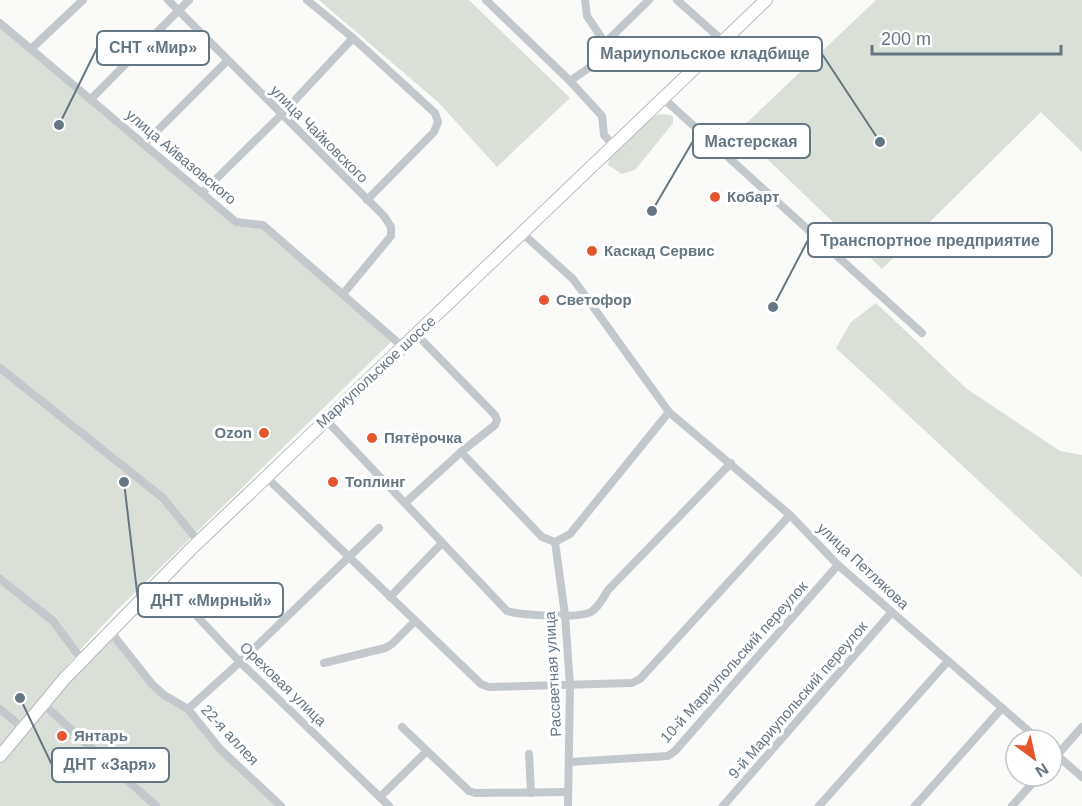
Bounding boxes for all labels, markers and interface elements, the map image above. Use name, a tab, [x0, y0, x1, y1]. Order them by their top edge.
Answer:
scale bar	[872, 18, 1061, 56]
text: 200 m	[881, 29, 931, 49]
callout: СНТ «Мир»	[97, 31, 209, 65]
callout: Мариупольское кладбище	[588, 37, 822, 71]
text: СНТ «Мир»	[109, 39, 197, 56]
text: Мариупольское кладбище	[600, 45, 810, 62]
street label: улица Чайковского	[267, 81, 372, 186]
street label: улица Айвазовского	[123, 106, 240, 208]
callout: Мастерская	[693, 124, 810, 158]
text: Мастерская	[705, 133, 797, 150]
place label: Кобарт	[727, 188, 779, 205]
marker: Кобарт	[708, 190, 722, 204]
callout: Транспортное предприятие	[808, 223, 1052, 257]
text: Транспортное предприятие	[820, 232, 1040, 249]
place label: Каскад Сервис	[604, 242, 715, 259]
marker: Каскад Сервис	[585, 244, 599, 258]
place label: Светофор	[556, 291, 632, 308]
marker: Светофор	[537, 293, 551, 307]
street label: Мариупольское шоссе	[313, 312, 439, 431]
place label: Ozon	[215, 424, 252, 441]
marker: Ozon	[257, 426, 271, 440]
place label: Пятёрочка	[384, 429, 462, 446]
marker: Пятёрочка	[365, 431, 379, 445]
place label: Топлинг	[345, 473, 406, 490]
marker: Топлинг	[326, 475, 340, 489]
street label: улица Петлякова	[814, 519, 913, 613]
street label: 10-й Мариупольский переулок	[657, 577, 811, 746]
callout: ДНТ «Мирный»	[138, 583, 283, 617]
text: ДНТ «Мирный»	[150, 592, 272, 609]
street label: Рассветная улица	[541, 610, 564, 737]
street label: 9-й Мариупольский переулок	[725, 617, 871, 782]
street label: Ореховая улица	[237, 638, 330, 730]
street label: 22-я аллея	[198, 701, 263, 768]
place label: Янтарь	[74, 727, 128, 744]
north arrow	[1004, 728, 1064, 788]
marker: Янтарь	[55, 729, 69, 743]
callout: ДНТ «Заря»	[52, 748, 169, 782]
text: ДНТ «Заря»	[64, 756, 156, 773]
text: N	[1032, 760, 1051, 780]

